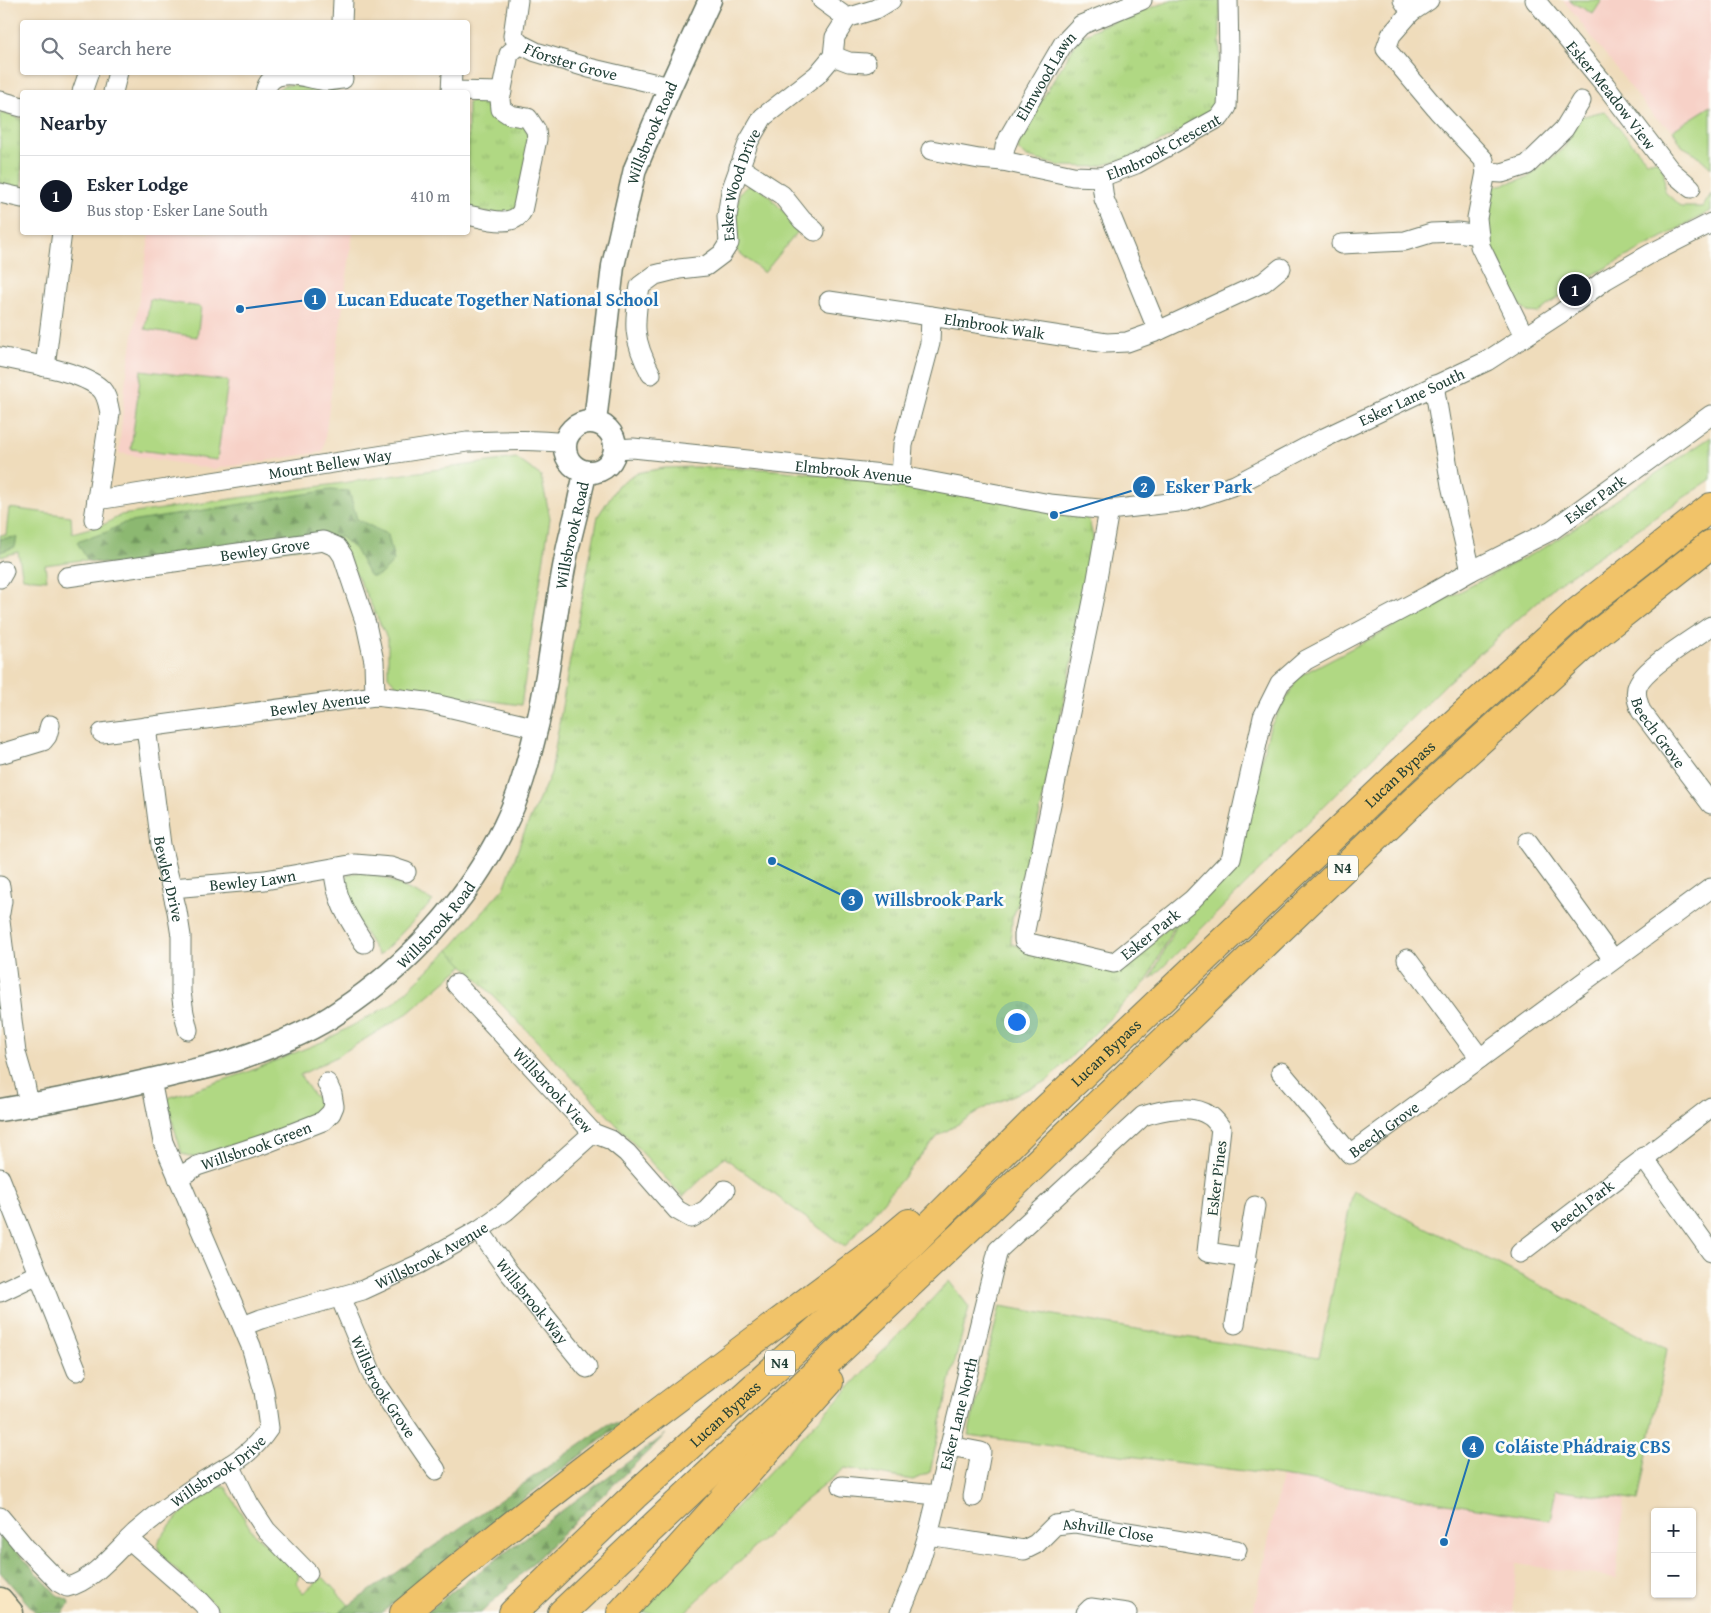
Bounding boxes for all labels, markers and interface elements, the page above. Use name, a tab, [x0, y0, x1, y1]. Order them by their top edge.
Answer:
search box	[20, 20, 470, 75]
street label: Elmwood Lawn	[1009, 26, 1081, 125]
icon: search	[38, 34, 66, 62]
text: Search here	[78, 34, 172, 62]
street label: Esker Meadow View	[1561, 35, 1663, 155]
street label: Fforster Grove	[520, 36, 620, 86]
street label: Willsbrook Road	[620, 77, 683, 187]
text: Nearby	[40, 107, 107, 138]
street label: Elmbrook Crescent	[1103, 107, 1225, 186]
street label: Esker Wood Drive	[715, 123, 766, 242]
text: Esker Lodge	[87, 170, 188, 198]
text: 1	[52, 184, 60, 208]
text: 410 m	[410, 184, 450, 208]
text: Bus stop · Esker Lane South	[87, 198, 268, 222]
pin: 1	[1559, 271, 1591, 309]
callout: Lucan Educate Together National School	[302, 283, 668, 316]
text: Lucan Educate Together National School	[337, 286, 659, 313]
text: 1	[311, 288, 319, 309]
street label: Elmbrook Walk	[943, 306, 1047, 346]
street label: Esker Lane South	[1355, 361, 1469, 432]
street label: Mount Bellew Way	[267, 442, 394, 485]
street label: Elmbrook Avenue	[794, 453, 914, 490]
street label: Esker Park	[1559, 468, 1631, 529]
callout: Esker Park	[1131, 471, 1263, 504]
text: Esker Park	[1166, 473, 1253, 500]
text: 2	[1140, 476, 1148, 497]
street label: Willsbrook Road	[548, 479, 595, 591]
street label: Bewley Grove	[219, 531, 311, 567]
street label: Bewley Avenue	[269, 685, 371, 722]
street label: Beech Grove	[1625, 695, 1692, 773]
street label: Lucan Bypass	[1359, 734, 1441, 813]
street label: Bewley Drive	[148, 835, 191, 924]
road number: N4	[1328, 856, 1358, 880]
street label: Bewley Lawn	[208, 863, 298, 897]
street label: Willsbrook Road	[391, 876, 481, 974]
callout: Willsbrook Park	[840, 883, 1014, 916]
text: Willsbrook Park	[874, 886, 1004, 913]
text: 3	[848, 889, 856, 910]
street label: Esker Park	[1115, 902, 1186, 965]
your location	[1004, 1009, 1030, 1035]
street label: Lucan Bypass	[1065, 1013, 1146, 1092]
street label: Willsbrook View	[507, 1041, 600, 1139]
street label: Beech Grove	[1343, 1095, 1424, 1163]
street label: Willsbrook Green	[198, 1115, 315, 1176]
street label: Esker Pines	[1199, 1139, 1233, 1217]
street label: Beech Park	[1545, 1173, 1619, 1238]
street label: Willsbrook Avenue	[371, 1215, 493, 1295]
street label: Willsbrook Way	[490, 1253, 575, 1349]
street label: Willsbrook Grove	[345, 1332, 422, 1443]
road number: N4	[765, 1350, 795, 1376]
street label: Esker Lane North	[932, 1355, 983, 1472]
street label: Lucan Bypass	[684, 1375, 766, 1453]
street label: Willsbrook Drive	[165, 1430, 271, 1513]
callout: Coláiste Phádraig CBS	[1460, 1430, 1680, 1463]
text: Coláiste Phádraig CBS	[1495, 1433, 1671, 1460]
text: 4	[1469, 1436, 1477, 1457]
map controls	[1651, 1508, 1696, 1598]
button: +	[1651, 1508, 1696, 1553]
street label: Ashville Close	[1061, 1511, 1156, 1548]
button: −	[1651, 1553, 1696, 1598]

